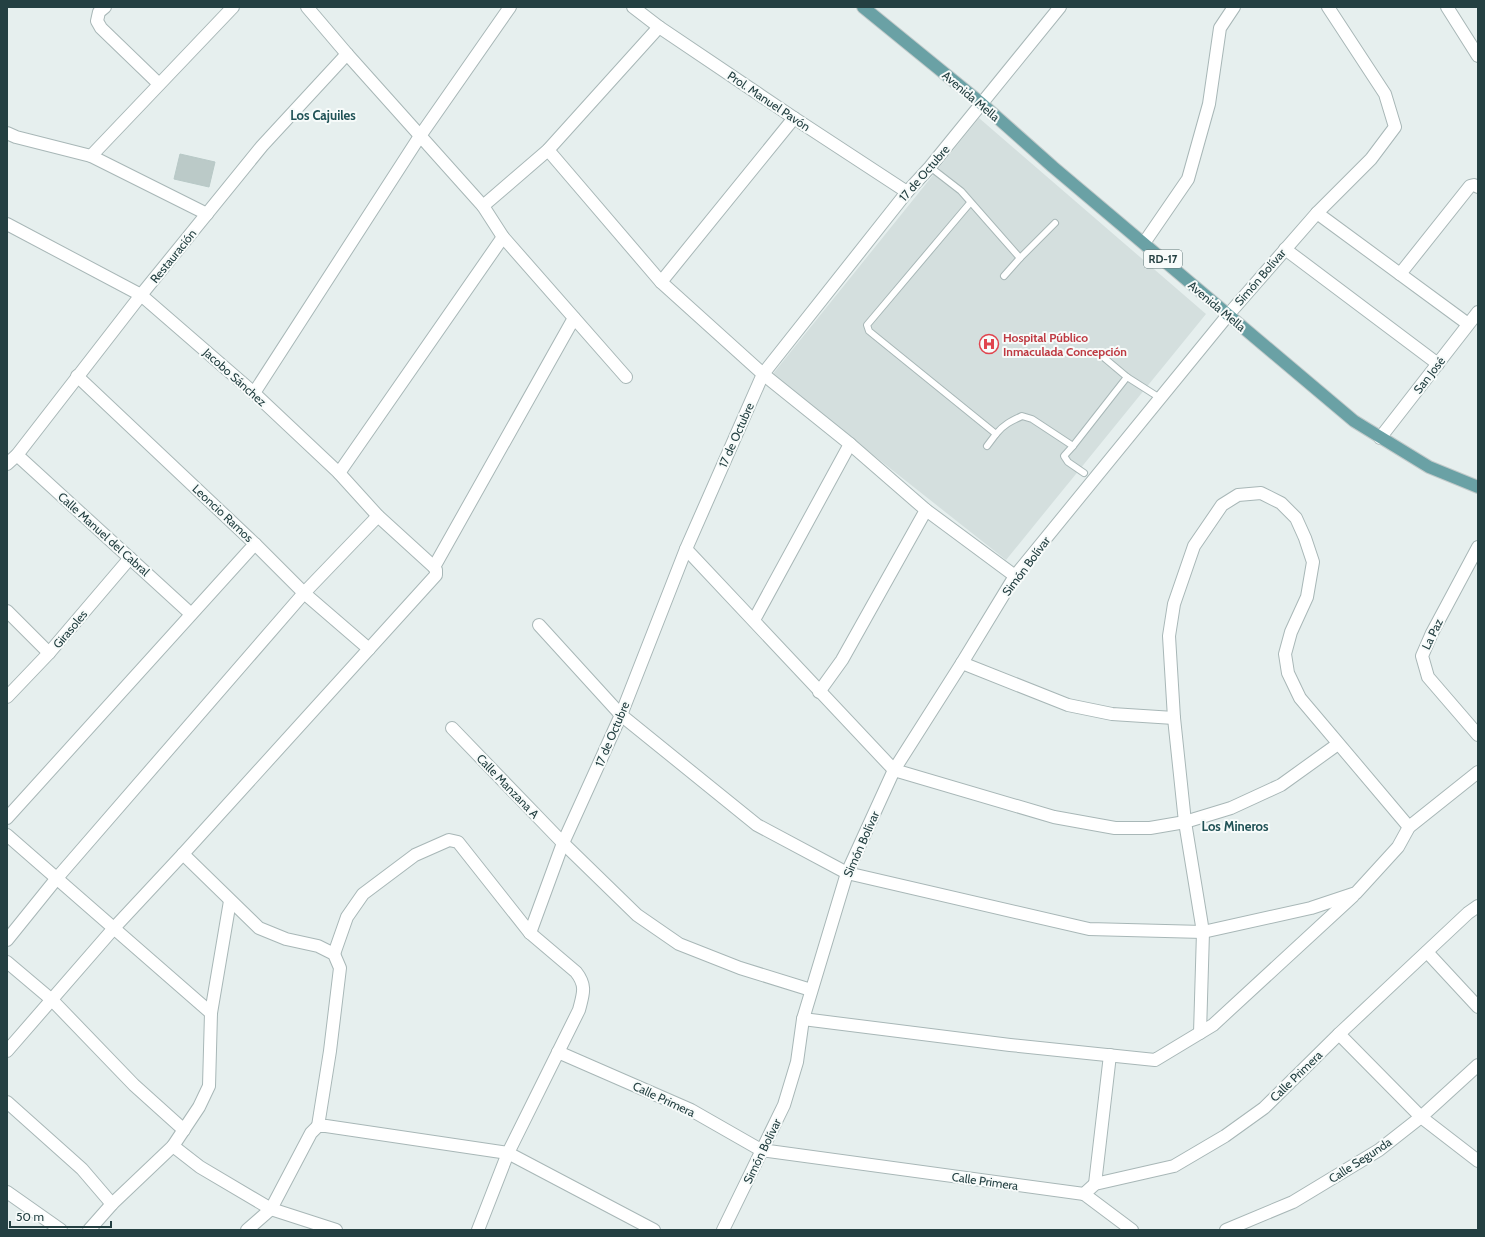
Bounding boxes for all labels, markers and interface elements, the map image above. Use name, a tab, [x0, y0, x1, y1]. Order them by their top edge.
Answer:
street label: Prol. Manuel Pavón	[725, 68, 813, 134]
street label: Avenida Mella	[939, 68, 1003, 125]
district label: Los Cajuiles	[290, 107, 356, 123]
street label: 17 de Octubre	[896, 142, 952, 204]
street label: Restauración	[147, 226, 199, 286]
street label: Simón Bolívar	[1231, 245, 1289, 309]
road number: RD-17	[1144, 250, 1182, 268]
street label: Avenida Mella	[1185, 278, 1249, 335]
place label: Hospital Público Inmaculada Concepción	[1003, 330, 1127, 359]
hospital icon: Hospital Público Inmaculada Concepción	[978, 333, 1000, 355]
street label: Jacobo Sánchez	[200, 344, 270, 410]
street label: San José	[1410, 354, 1448, 396]
street label: 17 de Octubre	[715, 400, 757, 470]
street label: Leoncio Ramos	[189, 481, 257, 545]
street label: Calle Manuel del Cabral	[55, 489, 153, 579]
street label: Simón Bolívar	[999, 533, 1053, 599]
street label: Girasoles	[50, 607, 90, 651]
street label: La Paz	[1418, 616, 1446, 652]
street label: 17 de Octubre	[592, 699, 632, 769]
street label: Calle Manzana A	[474, 751, 543, 822]
street label: Simón Bolívar	[840, 809, 882, 879]
district label: Los Mineros	[1201, 818, 1269, 834]
street label: Calle Primera	[1267, 1047, 1325, 1105]
street label: Calle Primera	[631, 1078, 698, 1120]
street label: Simón Bolívar	[740, 1116, 784, 1186]
street label: Calle Segunda	[1326, 1134, 1395, 1186]
street label: Calle Primera	[951, 1169, 1019, 1193]
scale bar	[10, 1203, 111, 1229]
text: 50 m	[16, 1209, 44, 1224]

